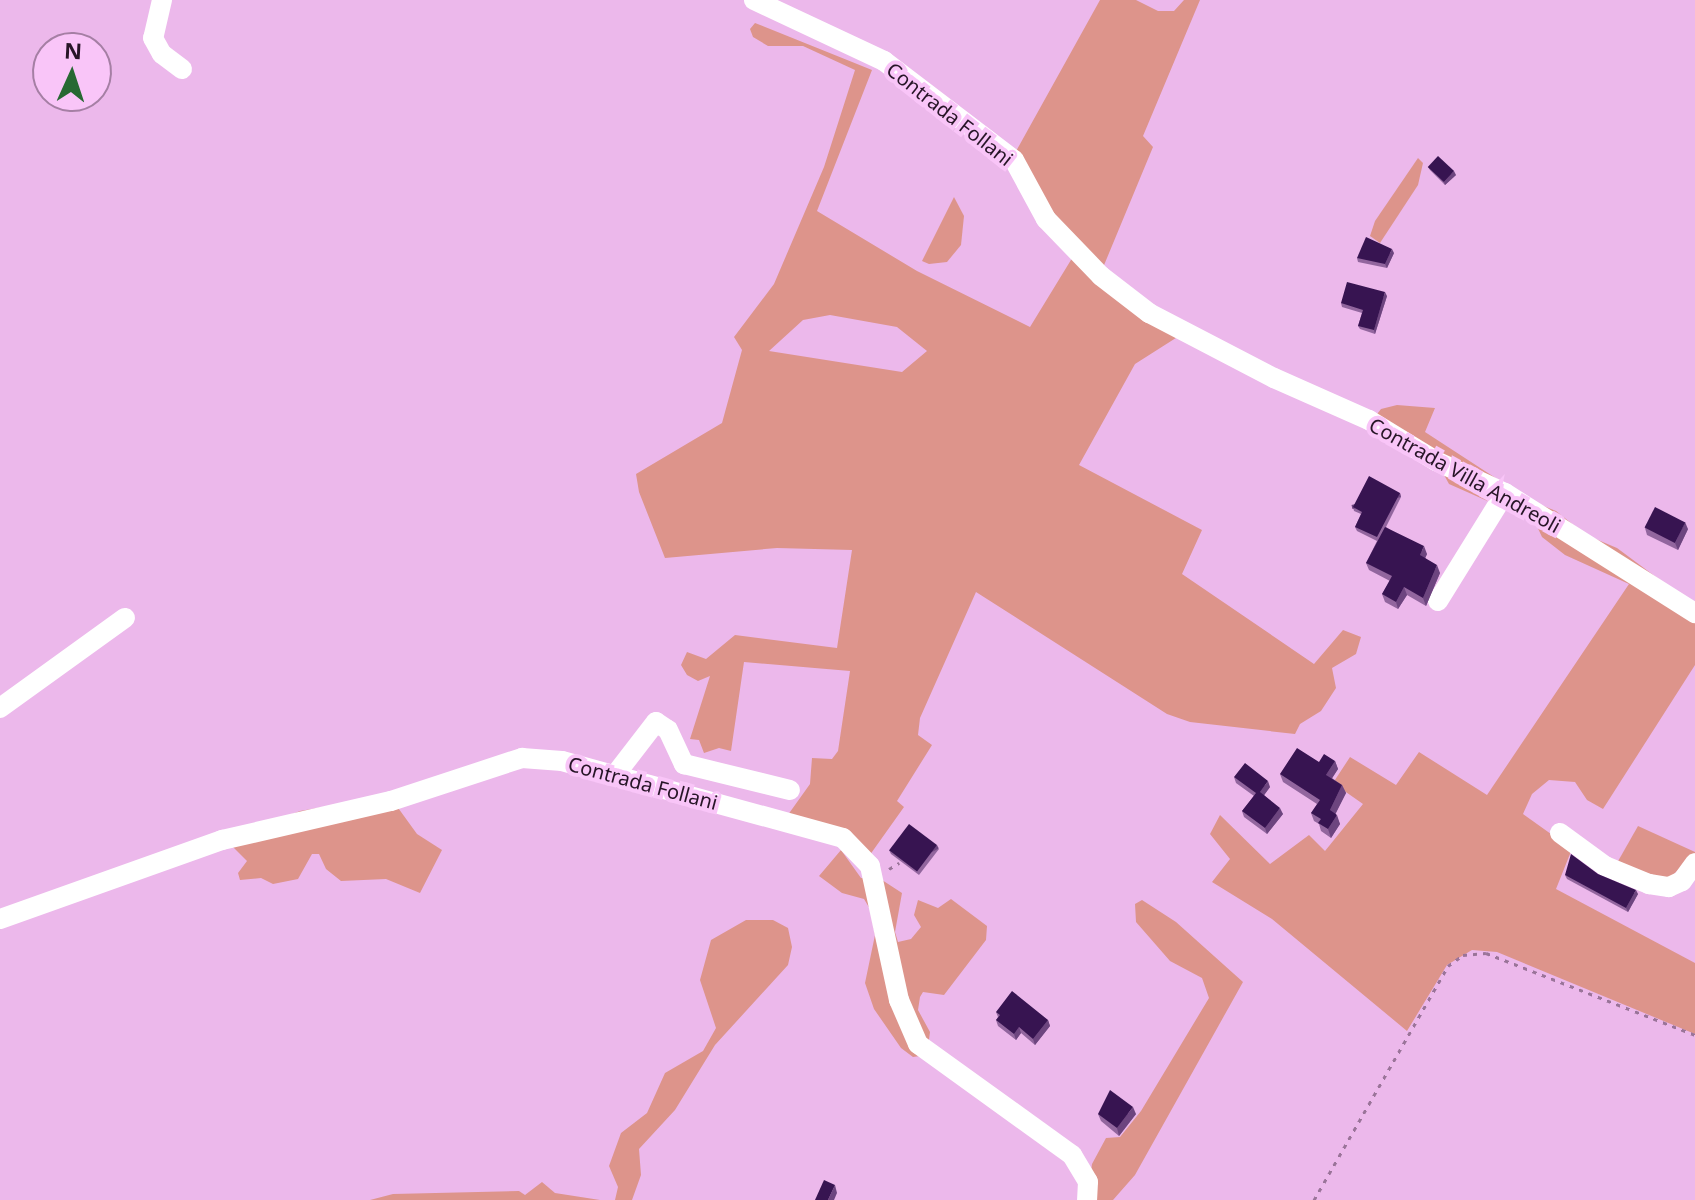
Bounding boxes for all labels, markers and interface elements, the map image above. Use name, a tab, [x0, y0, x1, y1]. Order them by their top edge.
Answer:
north arrow	[32, 32, 112, 112]
text: N	[63, 35, 83, 65]
street label: Contrada Follani	[882, 57, 1018, 171]
street label: Contrada Villa Andreoli	[1365, 412, 1565, 538]
street label: Contrada Follani	[566, 752, 720, 814]

